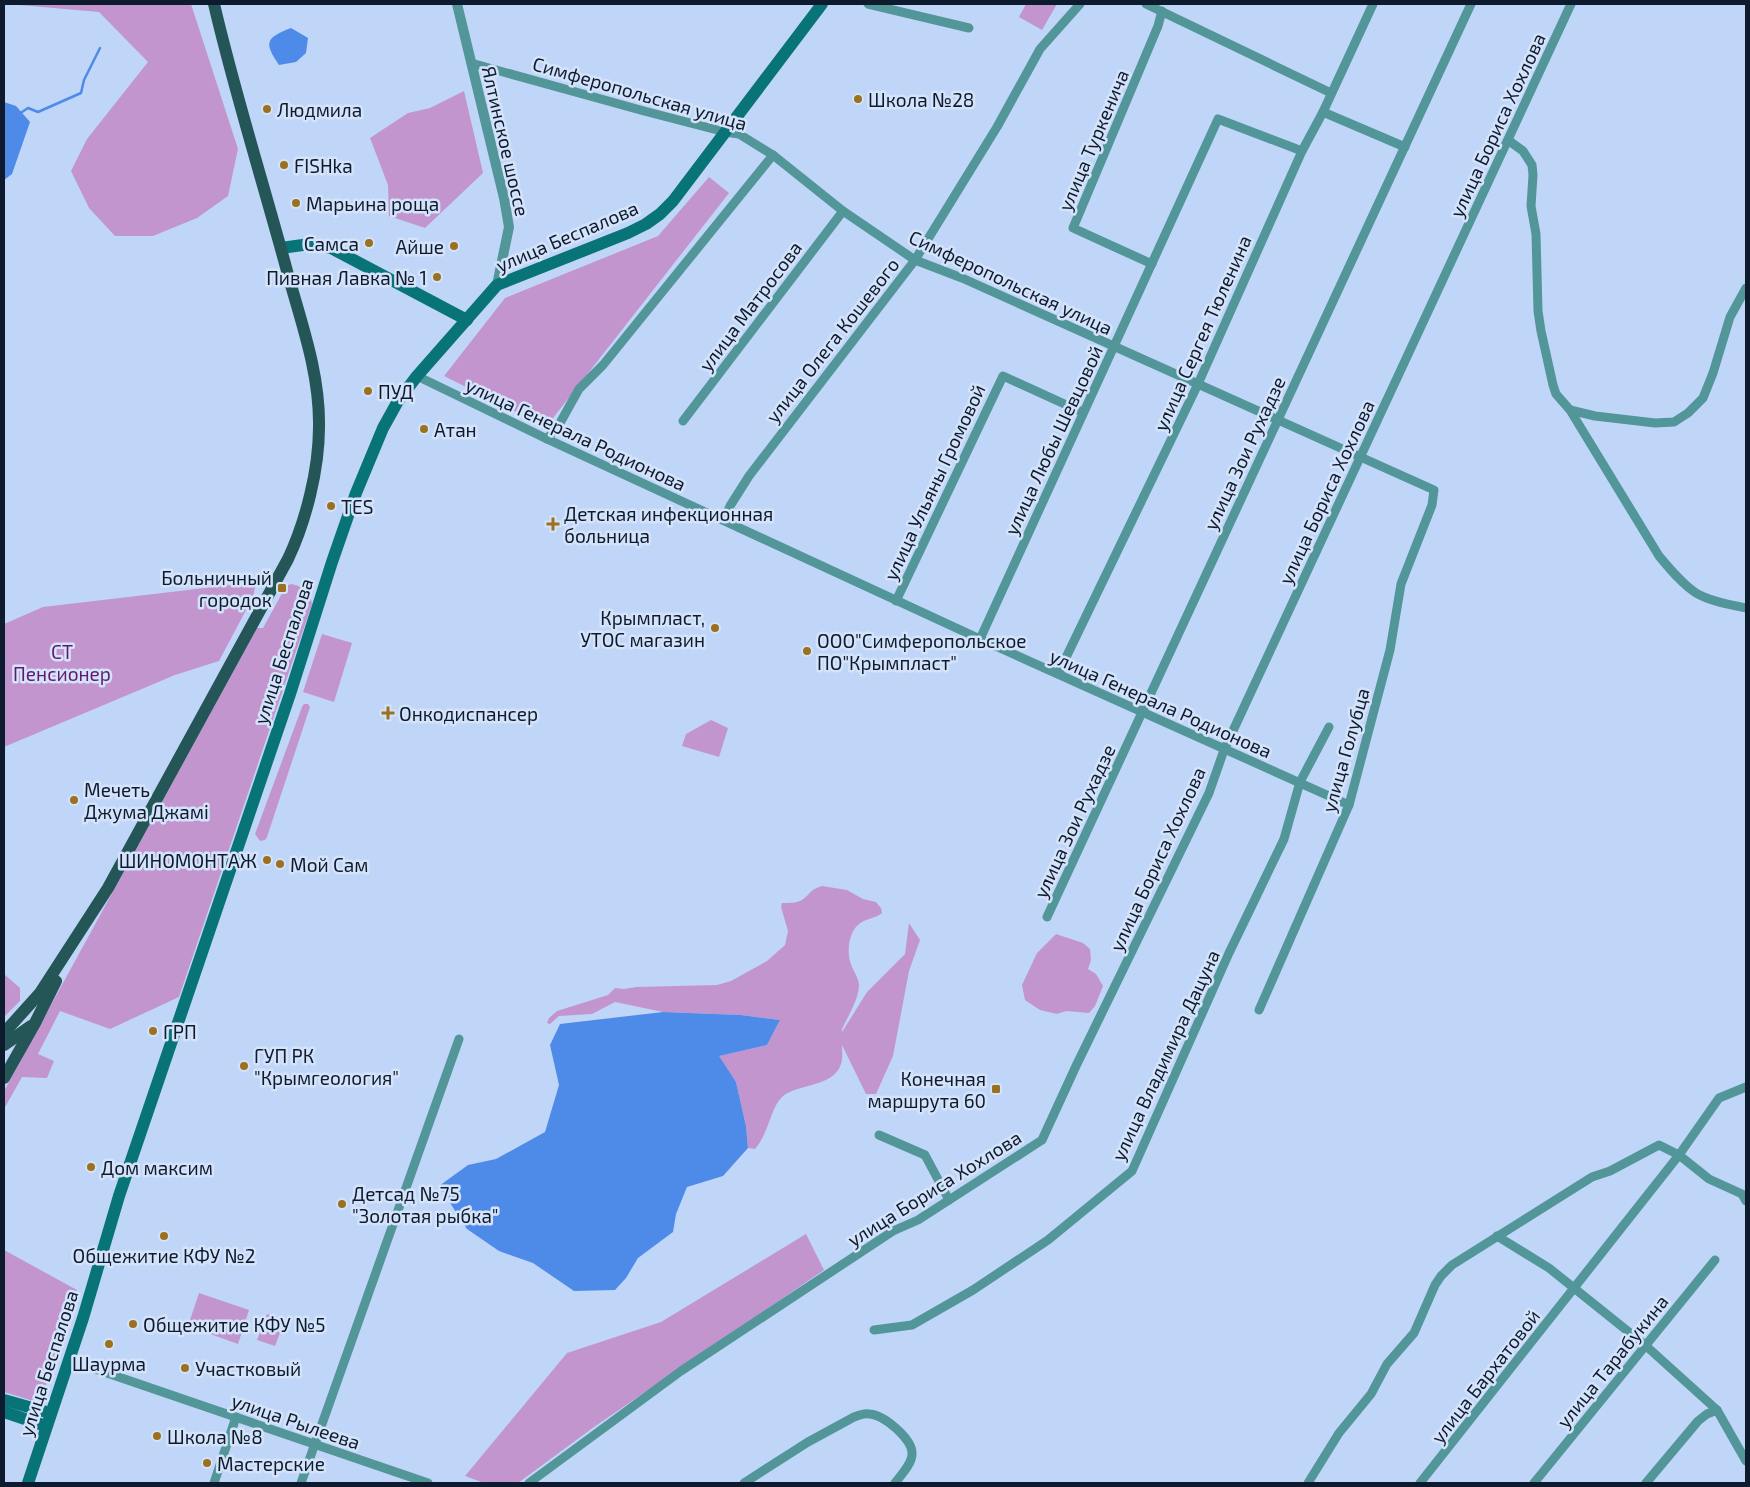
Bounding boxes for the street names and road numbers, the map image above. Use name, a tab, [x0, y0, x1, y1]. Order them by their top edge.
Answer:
street label: улица Бориса Хохлова	[1444, 29, 1551, 221]
street label: Симферопольская улица	[530, 51, 750, 136]
street label: Ялтинское шоссе	[478, 64, 534, 218]
street label: улица Туркенича	[1053, 66, 1134, 215]
street label: улица Беспалова	[492, 196, 642, 277]
street label: Симферопольская улица	[905, 225, 1116, 340]
street label: улица Сергея Тюленина	[1148, 232, 1257, 435]
street label: улица Матросова	[694, 236, 807, 376]
street label: улица Олега Кошевого	[761, 253, 904, 428]
street label: улица Любы Шевцовой	[999, 341, 1108, 539]
street label: улица Генерала Родионова	[462, 373, 690, 496]
street label: улица Зои Рухадзе	[1198, 373, 1291, 534]
street label: улица Ульяны Громовой	[878, 380, 991, 584]
street label: улица Бориса Хохлова	[1273, 396, 1380, 588]
street label: улица Беспалова	[249, 575, 318, 727]
street label: улица Генерала Родионова	[1046, 644, 1276, 763]
street label: улица Голубца	[1316, 685, 1375, 815]
street label: улица Зои Рухадзе	[1028, 741, 1121, 902]
street label: улица Бориса Хохлова	[1104, 763, 1211, 955]
street label: улица Владимира Дацуна	[1106, 946, 1225, 1165]
street label: улица Бориса Хохлова	[843, 1125, 1026, 1252]
street label: улица Беспалова	[14, 1287, 83, 1439]
street label: улица Тарабукина	[1551, 1290, 1673, 1433]
street label: улица Бархатовой	[1426, 1305, 1545, 1448]
street label: улица Рылеева	[228, 1388, 363, 1455]

